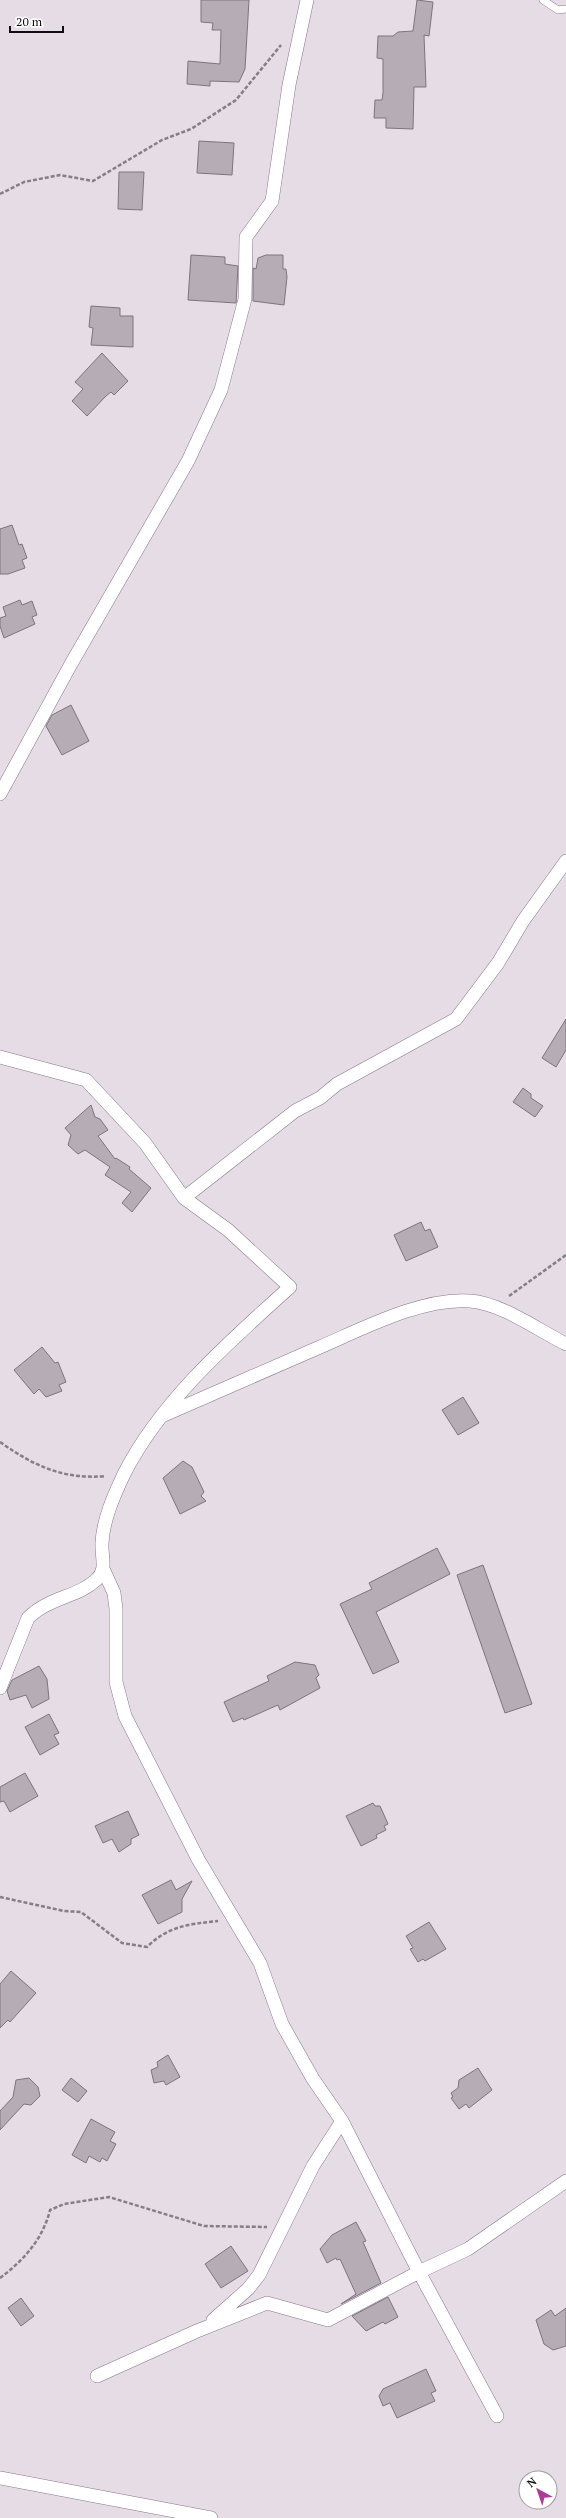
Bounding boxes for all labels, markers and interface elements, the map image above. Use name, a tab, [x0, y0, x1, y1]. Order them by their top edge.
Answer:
scale bar	[10, 8, 63, 34]
text: 20 m	[16, 14, 43, 29]
north arrow	[518, 2470, 558, 2510]
text: N	[524, 2474, 540, 2490]

